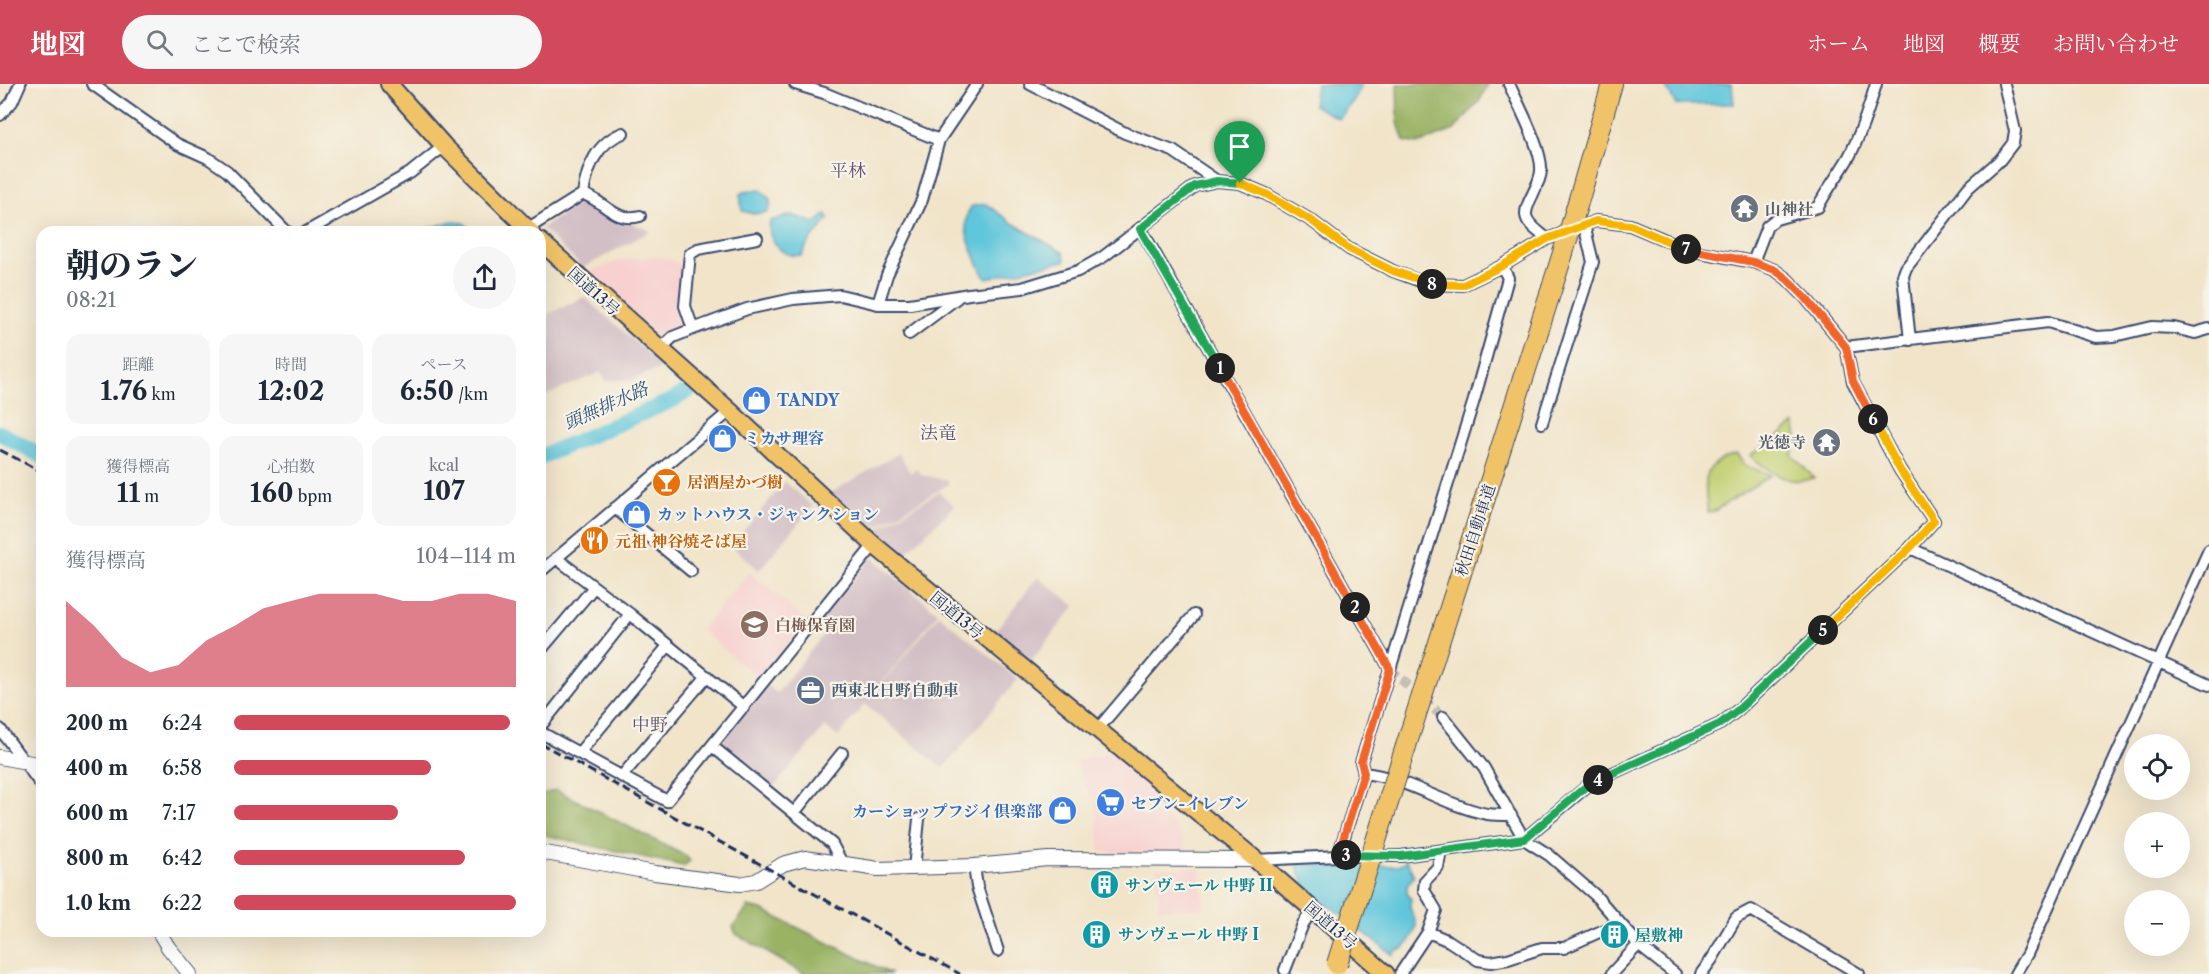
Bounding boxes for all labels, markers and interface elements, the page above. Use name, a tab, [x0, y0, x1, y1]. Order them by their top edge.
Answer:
search box	[122, 15, 542, 69]
icon: search	[143, 26, 176, 59]
text: 地図	[30, 27, 86, 61]
text: ここで検索	[191, 31, 301, 58]
text: ホーム	[1807, 31, 1870, 56]
text: 地図	[1903, 31, 1945, 56]
text: 概要	[1978, 31, 2020, 56]
text: お問い合わせ	[2053, 31, 2179, 56]
pin	[1214, 121, 1265, 183]
icon: arrive	[1223, 130, 1256, 163]
district label: 平林	[830, 160, 866, 182]
temple icon: 山神社	[1728, 193, 1760, 225]
place label: 山神社	[1765, 199, 1813, 219]
pin: 7	[1671, 234, 1701, 264]
text: 7	[1682, 239, 1690, 259]
text: 朝のラン	[66, 245, 198, 286]
button: share	[453, 246, 516, 309]
street label: 国道13号	[564, 262, 624, 320]
pin: 8	[1417, 269, 1447, 299]
text: 8	[1427, 274, 1437, 294]
text: 08:21	[66, 288, 116, 312]
pin: 1	[1205, 353, 1235, 383]
text: 距離	[122, 354, 154, 374]
text: 時間	[275, 354, 307, 374]
text: ペース	[420, 354, 468, 374]
text: 1	[1216, 358, 1224, 378]
text: 1.76	[100, 375, 147, 407]
text: 12:02	[258, 375, 324, 407]
text: 6:50	[400, 375, 454, 407]
water label: 頭無排水路	[560, 377, 653, 434]
text: km	[147, 384, 176, 404]
text: /km	[454, 384, 488, 404]
shop icon: TANDY	[740, 384, 772, 416]
place label: TANDY	[777, 390, 841, 410]
pin: 6	[1858, 404, 1888, 434]
text: 6	[1868, 409, 1878, 429]
shop icon: ミカサ理容	[707, 422, 739, 454]
district label: 法竜	[920, 422, 956, 444]
temple icon: 光徳寺	[1811, 426, 1843, 458]
place label: ミカサ理容	[744, 428, 824, 448]
place label: 光徳寺	[1758, 432, 1806, 452]
text: kcal	[429, 455, 459, 475]
text: 獲得標高	[106, 456, 170, 476]
text: 心拍数	[267, 456, 315, 476]
bar icon: 居酒屋かづ樹	[650, 466, 682, 498]
place label: 居酒屋かづ樹	[687, 472, 783, 492]
text: 107	[423, 475, 465, 507]
text: 11	[117, 477, 140, 509]
text: 160	[250, 477, 294, 509]
street label: 秋田自動車道	[1451, 481, 1499, 579]
text: m	[140, 486, 159, 506]
text: bpm	[294, 486, 332, 506]
shop icon: カットハウス・ジャンクション	[620, 498, 652, 530]
place label: カットハウス・ジャンクション	[657, 504, 879, 524]
restaurant icon: 元祖 神谷焼そば屋	[578, 525, 610, 557]
place label: 元祖 神谷焼そば屋	[615, 531, 747, 551]
text: 104–114 m	[416, 544, 516, 568]
text: 獲得標高	[66, 548, 146, 572]
street label: 国道13号	[926, 587, 988, 643]
pin: 2	[1340, 592, 1370, 622]
text: 2	[1350, 597, 1360, 617]
school or university icon: 白梅保育園	[738, 609, 770, 641]
place label: 白梅保育園	[775, 615, 855, 635]
pin: 5	[1808, 615, 1838, 645]
text: 5	[1819, 620, 1827, 640]
office icon: 西東北日野自動車	[794, 674, 826, 706]
place label: 西東北日野自動車	[831, 680, 959, 700]
text: 200 m	[66, 711, 128, 735]
text: 6:24	[162, 711, 202, 735]
district label: 中野	[632, 714, 668, 736]
map controls	[2124, 734, 2190, 956]
button: locate	[2124, 734, 2190, 800]
text: 400 m	[66, 756, 128, 780]
text: 6:58	[162, 756, 202, 780]
pin: 4	[1583, 765, 1613, 795]
text: 4	[1593, 770, 1603, 790]
supermarket icon: セブン-イレブン	[1094, 787, 1126, 819]
place label: セブン-イレブン	[1131, 793, 1249, 813]
shop icon: カーショップフジイ倶楽部	[1047, 795, 1079, 827]
text: 600 m	[66, 801, 128, 825]
text: 7:17	[162, 801, 196, 825]
place label: カーショップフジイ倶楽部	[852, 801, 1043, 821]
button: +	[2124, 812, 2190, 878]
pin: 3	[1331, 840, 1361, 870]
text: 3	[1341, 845, 1351, 865]
text: 800 m	[66, 846, 129, 870]
text: 6:42	[162, 846, 202, 870]
building icon: サンヴェール 中野 II	[1088, 869, 1120, 901]
place label: サンヴェール 中野 II	[1125, 875, 1273, 895]
button: −	[2124, 890, 2190, 956]
text: 1.0 km	[66, 891, 131, 915]
text: 6:22	[162, 891, 202, 915]
street label: 国道13号	[1300, 897, 1362, 953]
building icon: サンヴェール 中野 I	[1081, 918, 1113, 950]
building icon: 屋敷神	[1598, 919, 1630, 951]
place label: サンヴェール 中野 I	[1118, 924, 1259, 944]
place label: 屋敷神	[1635, 925, 1683, 945]

